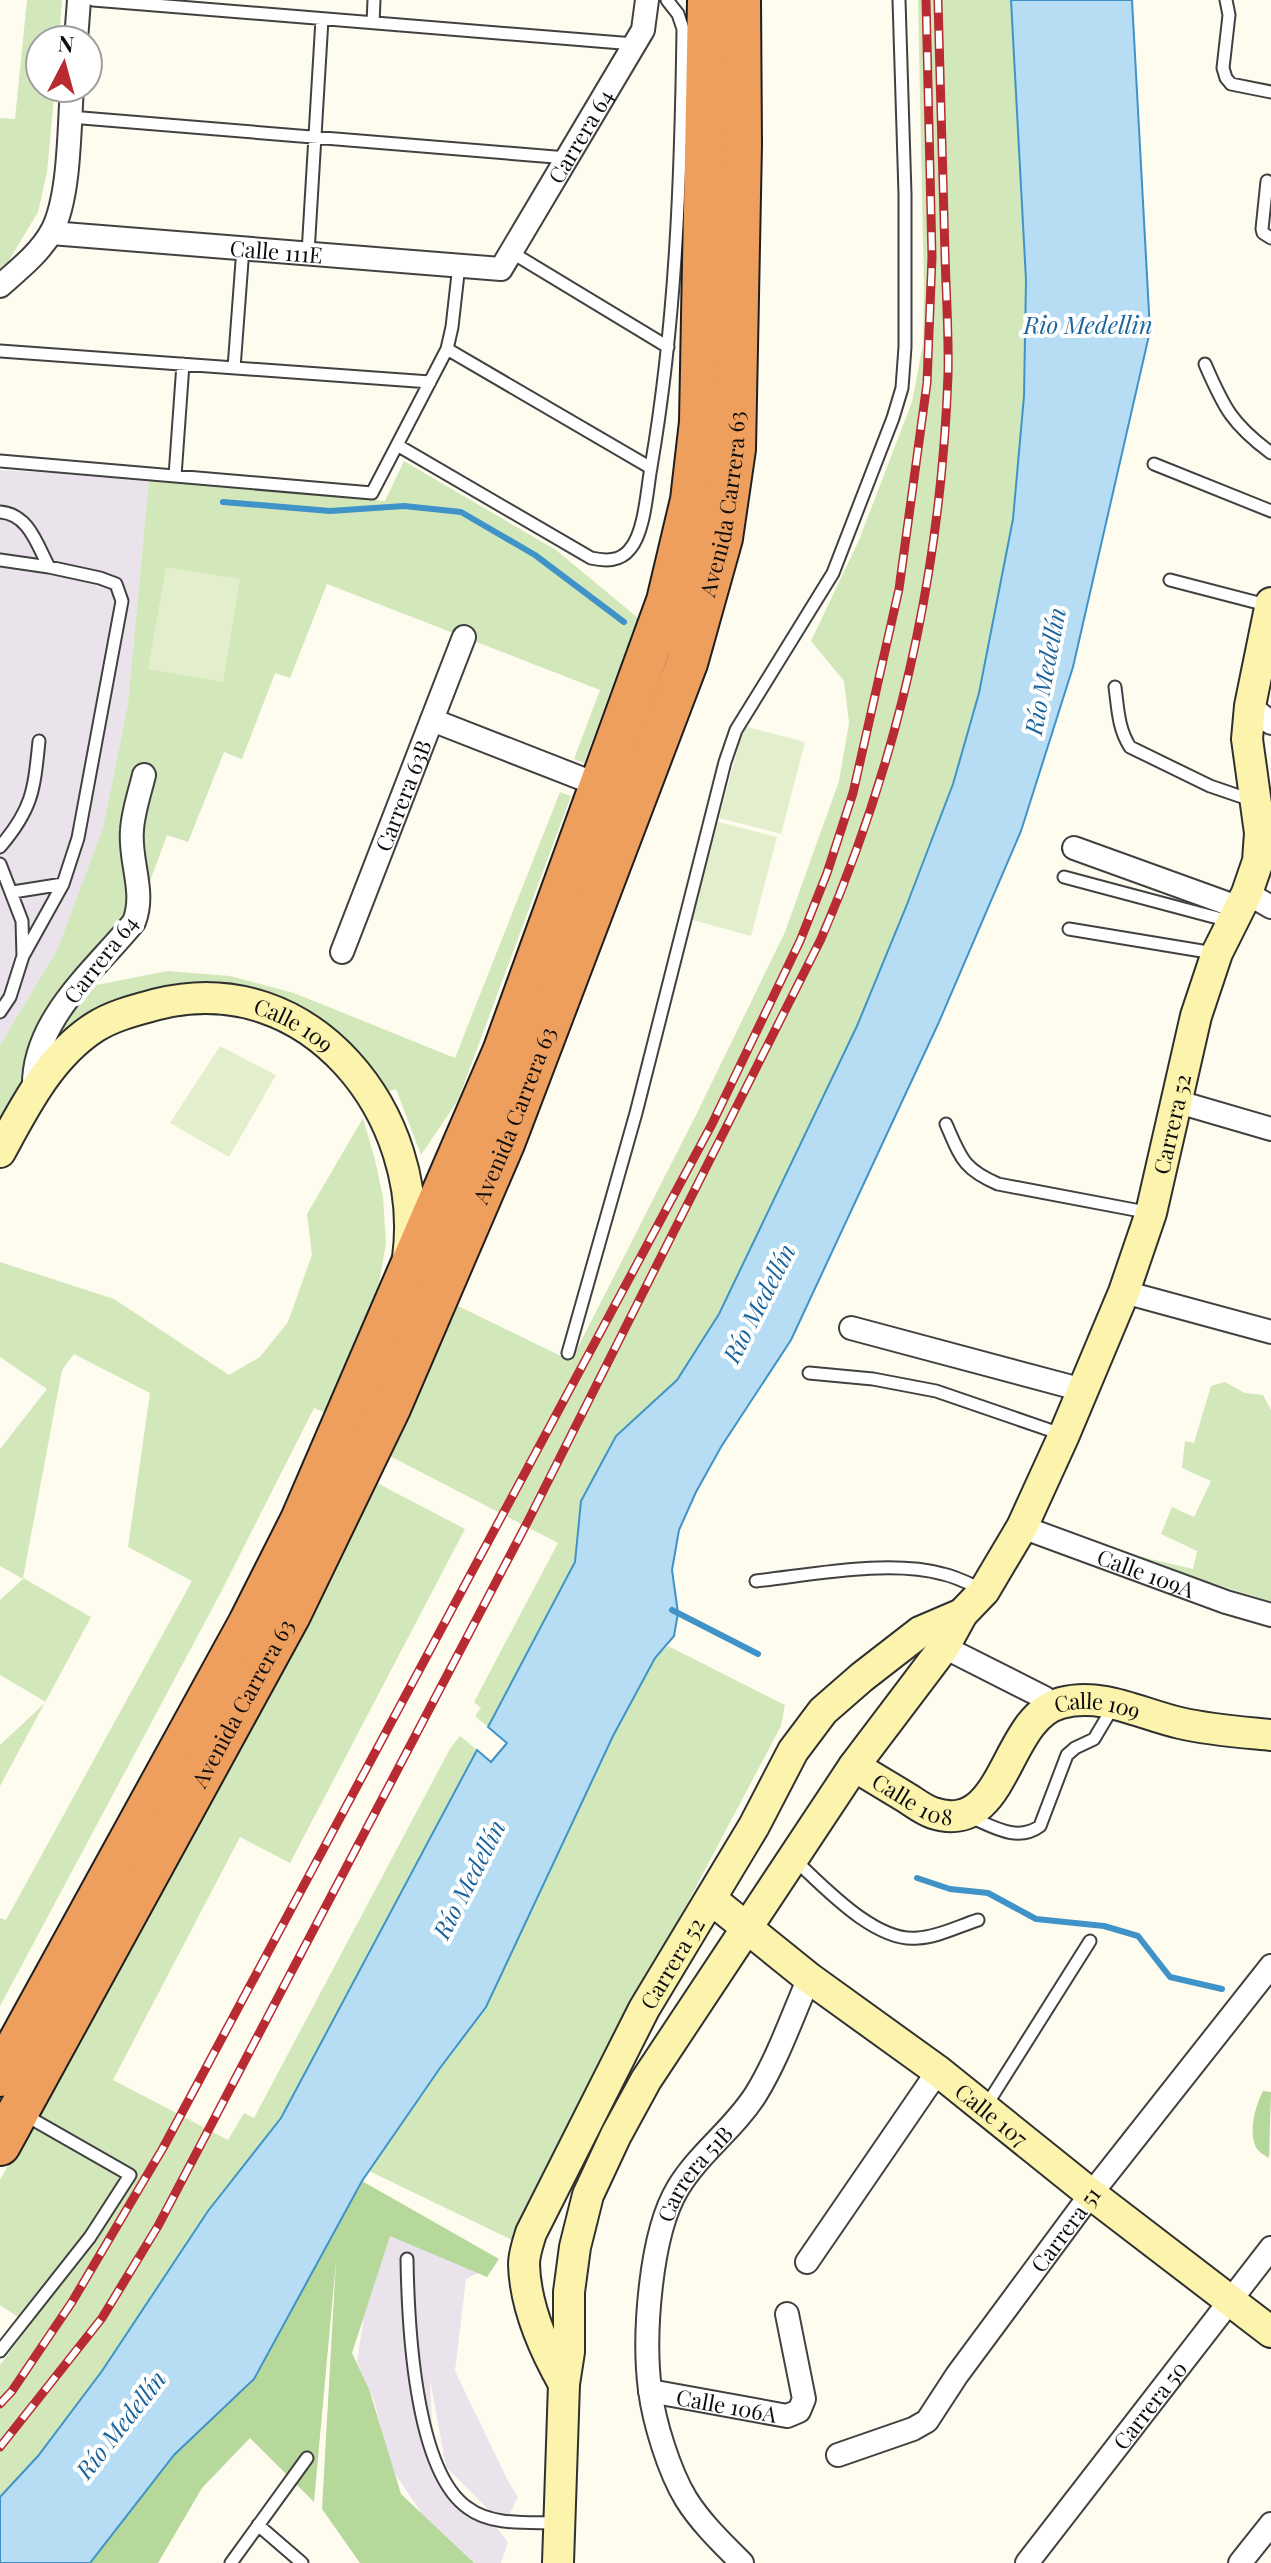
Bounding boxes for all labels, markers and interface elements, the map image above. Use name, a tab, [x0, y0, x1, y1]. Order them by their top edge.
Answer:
north arrow	[24, 24, 104, 104]
text: N	[57, 27, 76, 59]
street label: Carrera 64	[540, 83, 620, 189]
street label: Calle 111E	[229, 232, 324, 270]
water label: Rio Medellin	[1022, 308, 1153, 340]
street label: Avenida Carrera 63	[691, 411, 751, 601]
water label: Río Medellín	[1016, 605, 1072, 738]
street label: Carrera 63B	[367, 735, 438, 856]
street label: Carrera 64	[56, 908, 144, 1009]
street label: Calle 109	[250, 990, 341, 1059]
street label: Avenida Carrera 63	[464, 1022, 562, 1209]
street label: Carrera 52	[1145, 1071, 1197, 1177]
water label: Río Medellín	[714, 1238, 802, 1369]
street label: Calle 109A	[1093, 1541, 1199, 1604]
street label: Avenida Carrera 63	[183, 1613, 300, 1793]
street label: Calle 109	[1050, 1685, 1144, 1725]
street label: Calle 108	[867, 1766, 954, 1831]
water label: Río Medellín	[424, 1814, 512, 1945]
street label: Carrera 52	[632, 1912, 711, 2015]
street label: Calle 107	[949, 2076, 1035, 2153]
street label: Carrera 51B	[650, 2119, 739, 2226]
street label: Carrera 51	[1023, 2180, 1107, 2278]
street label: Carrera 50	[1106, 2354, 1193, 2455]
water label: Río Medellín	[67, 2363, 172, 2486]
street label: Calle 106A	[674, 2381, 780, 2429]

